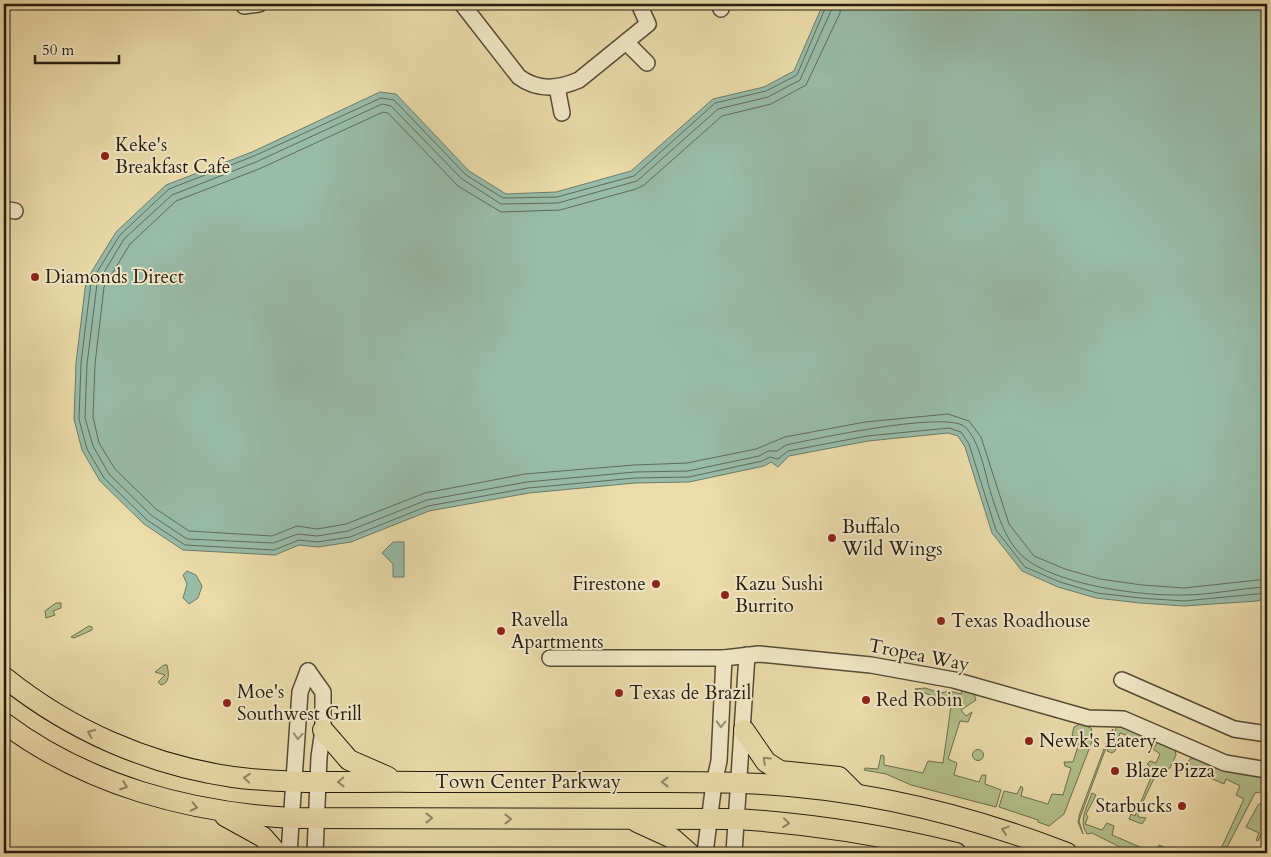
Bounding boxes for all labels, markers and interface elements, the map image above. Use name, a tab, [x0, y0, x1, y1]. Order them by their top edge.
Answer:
scale bar	[35, 32, 119, 64]
text: 50 m	[42, 40, 74, 60]
place label: Keke's Breakfast Cafe	[115, 132, 230, 180]
marker: Keke's Breakfast Cafe	[99, 150, 111, 162]
place label: Diamonds Direct	[45, 264, 184, 290]
marker: Diamonds Direct	[29, 271, 41, 283]
place label: Buffalo Wild Wings	[841, 514, 943, 562]
marker: Buffalo Wild Wings	[826, 532, 838, 544]
place label: Firestone	[572, 571, 646, 597]
place label: Kazu Sushi Burrito	[735, 571, 823, 619]
marker: Firestone	[650, 578, 662, 590]
marker: Kazu Sushi Burrito	[719, 589, 731, 601]
place label: Ravella Apartments	[511, 607, 604, 655]
place label: Texas Roadhouse	[951, 608, 1091, 634]
marker: Texas Roadhouse	[935, 615, 947, 627]
marker: Ravella Apartments	[495, 625, 507, 637]
street label: Tropea Way	[866, 632, 972, 678]
place label: Moe's Southwest Grill	[237, 679, 362, 727]
place label: Texas de Brazil	[629, 680, 751, 706]
marker: Texas de Brazil	[613, 687, 625, 699]
place label: Red Robin	[876, 687, 963, 713]
marker: Red Robin	[860, 694, 872, 706]
marker: Moe's Southwest Grill	[221, 697, 233, 709]
one-way arrow	[715, 721, 726, 729]
place label: Newk's Eatery	[1039, 728, 1157, 754]
one-way arrow	[87, 729, 96, 739]
one-way arrow	[293, 732, 304, 740]
marker: Newk's Eatery	[1023, 735, 1035, 747]
one-way arrow	[762, 757, 771, 766]
place label: Blaze Pizza	[1125, 758, 1215, 784]
marker: Blaze Pizza	[1109, 765, 1121, 777]
street label: Town Center Parkway	[435, 769, 621, 795]
one-way arrow	[242, 773, 250, 784]
one-way arrow	[337, 777, 344, 787]
one-way arrow	[661, 777, 668, 787]
one-way arrow	[119, 780, 128, 790]
place label: Starbucks	[1096, 793, 1172, 819]
marker: Starbucks	[1176, 800, 1188, 812]
one-way arrow	[189, 801, 198, 811]
one-way arrow	[426, 813, 433, 823]
one-way arrow	[505, 813, 513, 824]
one-way arrow	[782, 817, 790, 828]
one-way arrow	[1001, 826, 1010, 836]

